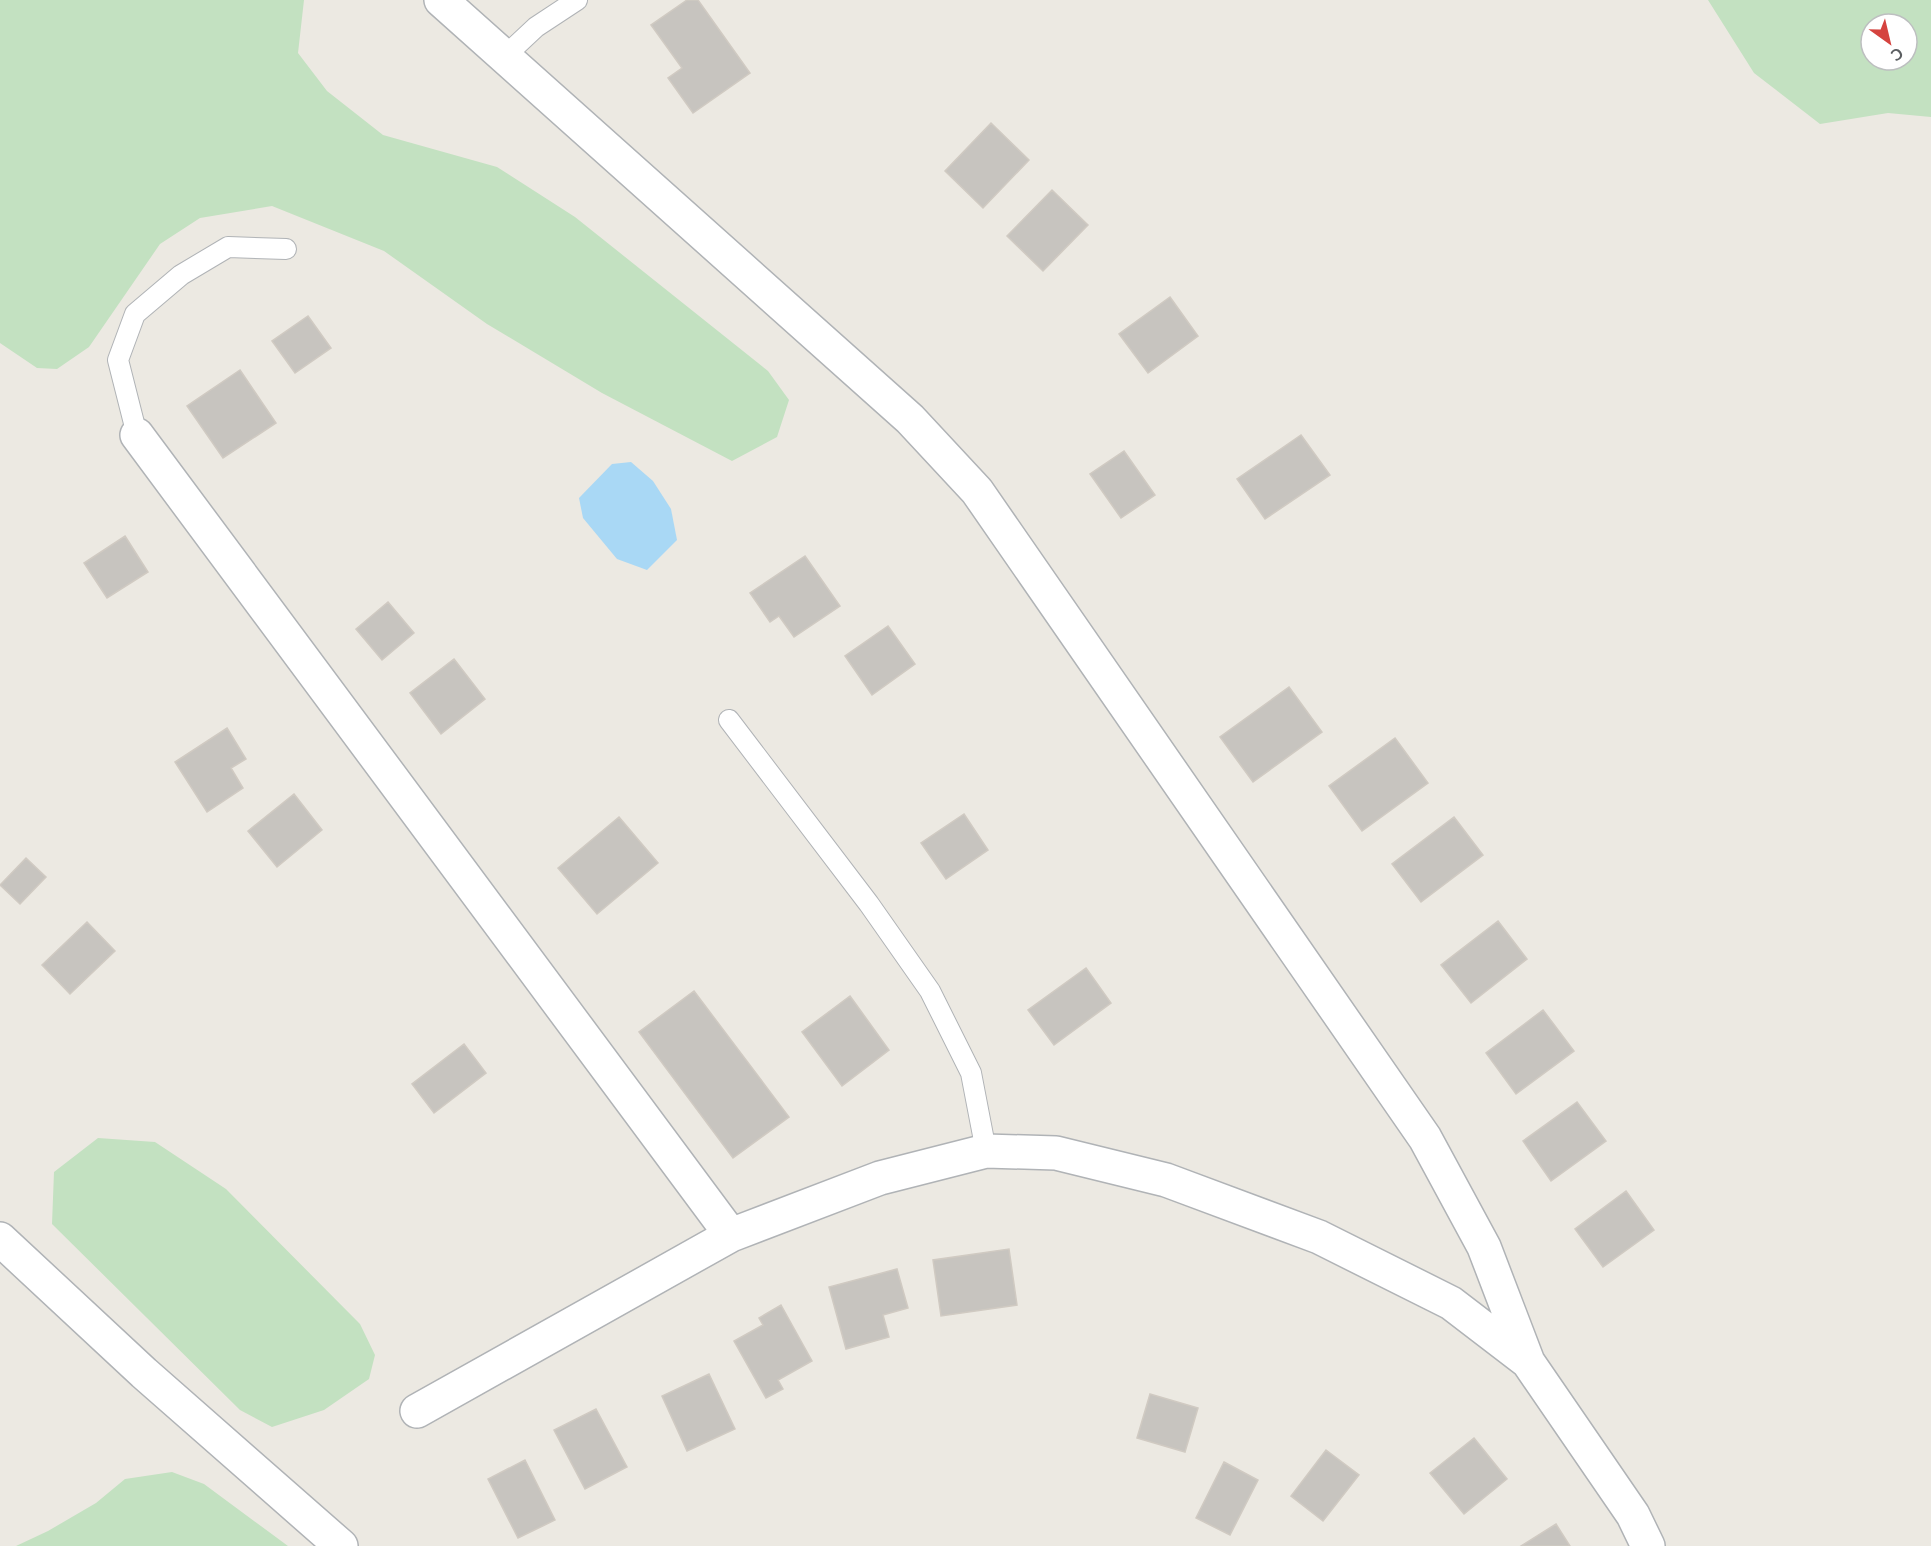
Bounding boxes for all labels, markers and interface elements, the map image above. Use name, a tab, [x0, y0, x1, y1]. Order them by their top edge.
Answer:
north arrow	[1859, 12, 1919, 72]
text: С	[1887, 43, 1908, 66]

